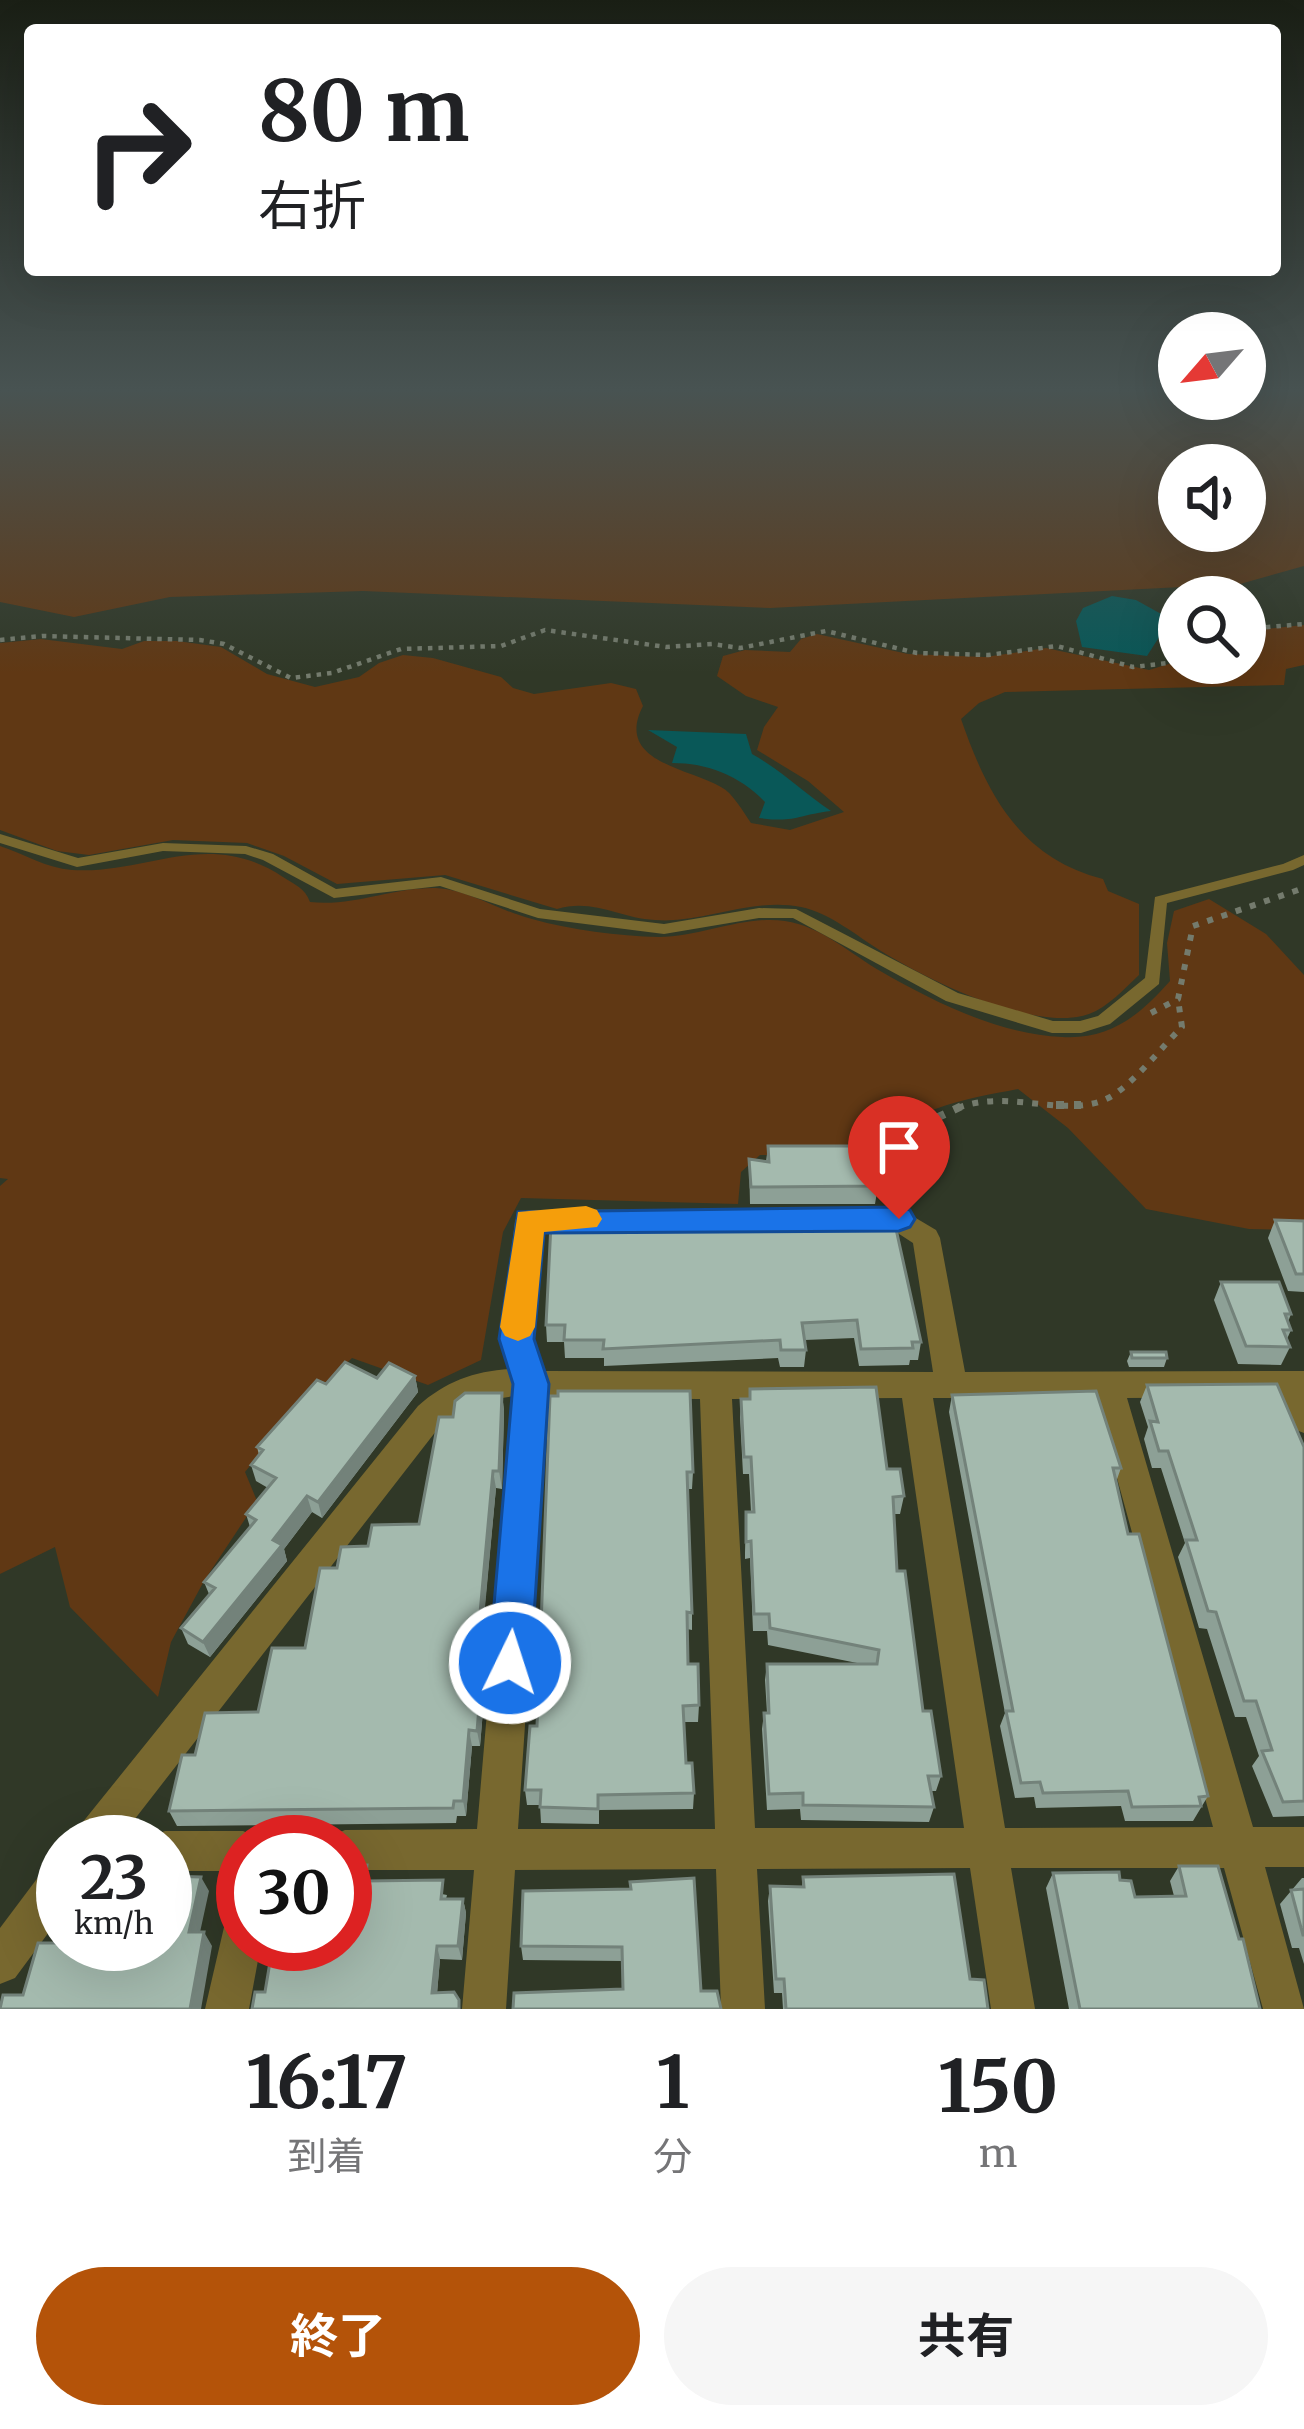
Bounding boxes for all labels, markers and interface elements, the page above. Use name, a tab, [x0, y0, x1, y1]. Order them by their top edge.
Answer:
text: 80 m	[258, 58, 470, 164]
icon: right	[60, 72, 216, 228]
text: 右折	[258, 172, 366, 240]
north arrow	[1158, 312, 1266, 420]
map controls	[1158, 312, 1266, 684]
button: sound	[1158, 444, 1266, 552]
button: search	[1158, 576, 1266, 684]
pin	[848, 1096, 950, 1219]
icon: arrive	[866, 1114, 932, 1180]
position arrow	[447, 1600, 573, 1726]
speed limit sign: 30	[216, 1815, 372, 1971]
text: 23	[80, 1840, 148, 1915]
text: km/h	[74, 1904, 154, 1942]
text: 16:17	[246, 2037, 407, 2128]
text: 1	[656, 2037, 689, 2128]
text: 150	[938, 2041, 1058, 2132]
text: m	[979, 2129, 1017, 2178]
text: 到着	[288, 2132, 366, 2181]
text: 分	[653, 2132, 692, 2181]
button: 終了	[36, 2267, 640, 2405]
button: 共有	[664, 2267, 1268, 2405]

